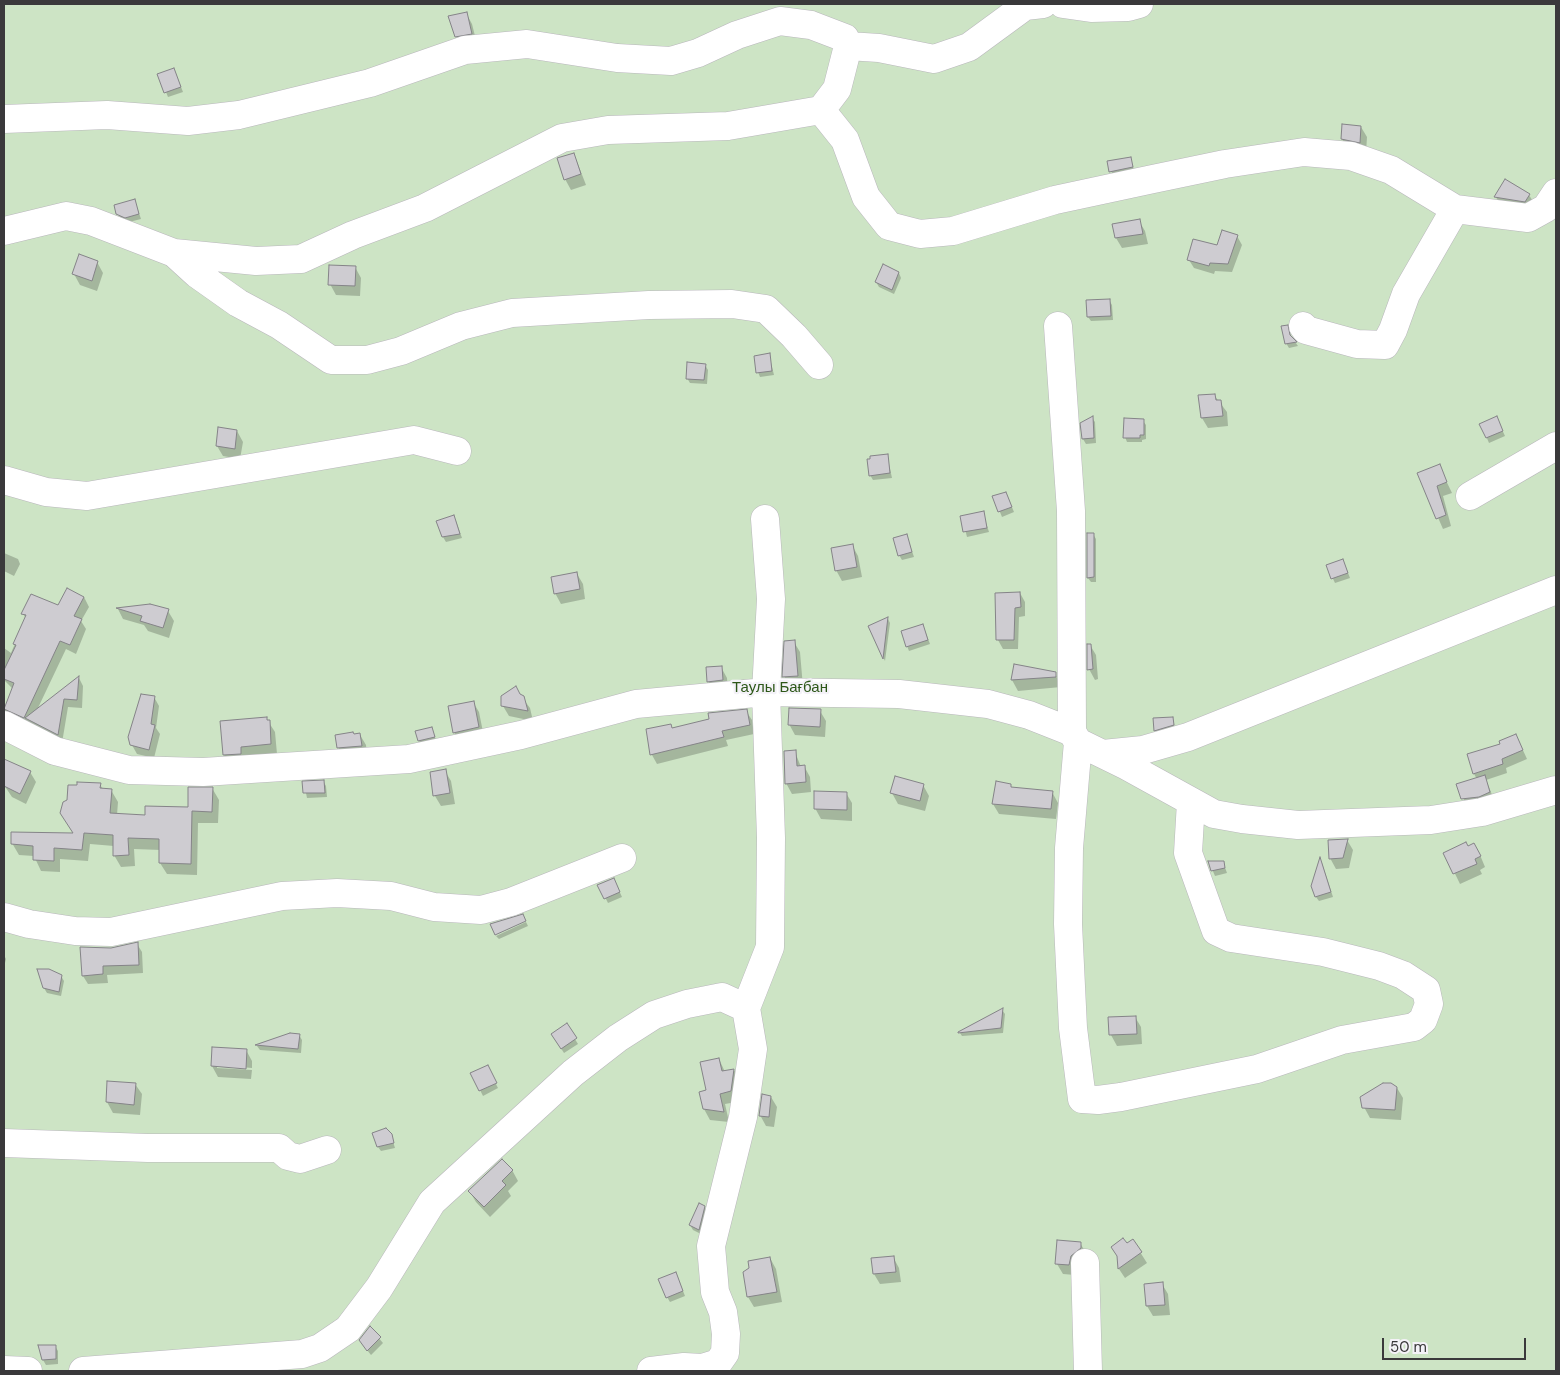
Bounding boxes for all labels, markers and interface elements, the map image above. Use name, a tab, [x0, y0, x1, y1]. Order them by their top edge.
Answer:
park label: Таулы Бағбан	[732, 679, 828, 697]
scale bar	[1385, 1328, 1529, 1360]
text: 50 m	[1390, 1337, 1427, 1357]

